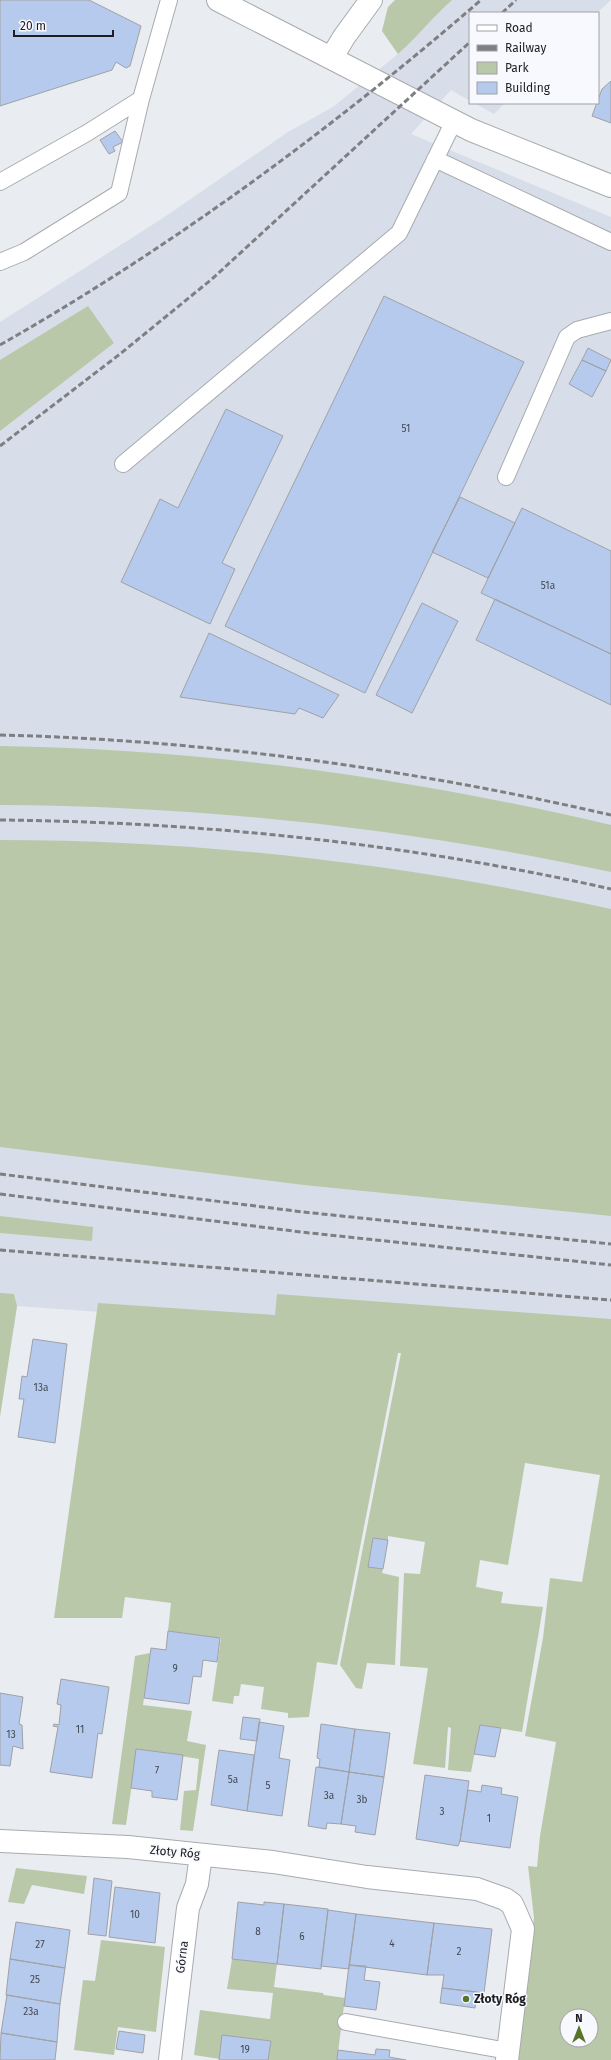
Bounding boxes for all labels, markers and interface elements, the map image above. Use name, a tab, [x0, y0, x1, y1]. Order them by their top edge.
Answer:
scale bar	[14, 12, 113, 38]
legend	[469, 12, 599, 104]
text: 20 m	[20, 19, 46, 33]
text: Road	[505, 21, 533, 35]
text: Railway	[505, 41, 546, 55]
text: Park	[505, 61, 529, 75]
text: Building	[505, 81, 551, 95]
house number: 51	[402, 423, 410, 435]
house number: 51a	[541, 580, 555, 592]
house number: 13a	[34, 1382, 48, 1394]
house number: 9	[172, 1663, 178, 1675]
house number: 11	[76, 1724, 84, 1736]
house number: 13	[6, 1729, 16, 1741]
house number: 7	[155, 1765, 160, 1777]
house number: 5a	[228, 1774, 238, 1786]
house number: 5	[265, 1780, 271, 1792]
house number: 3a	[324, 1790, 334, 1802]
house number: 3b	[357, 1794, 368, 1806]
house number: 3	[440, 1806, 445, 1818]
house number: 1	[487, 1813, 491, 1825]
street label: Złoty Róg	[149, 1843, 201, 1861]
house number: 10	[130, 1909, 140, 1921]
house number: 8	[255, 1926, 261, 1938]
house number: 6	[299, 1931, 305, 1943]
house number: 4	[389, 1938, 395, 1950]
house number: 27	[35, 1939, 45, 1951]
street label: Górna	[173, 1940, 191, 1974]
house number: 2	[457, 1946, 462, 1958]
house number: 25	[30, 1974, 40, 1986]
place label: Złoty Róg	[474, 1992, 526, 2006]
marker: Złoty Róg	[461, 1994, 471, 2004]
house number: 23a	[23, 2006, 39, 2018]
north arrow	[559, 2008, 599, 2048]
text: N	[575, 2012, 583, 2025]
house number: 19	[240, 2044, 250, 2056]

